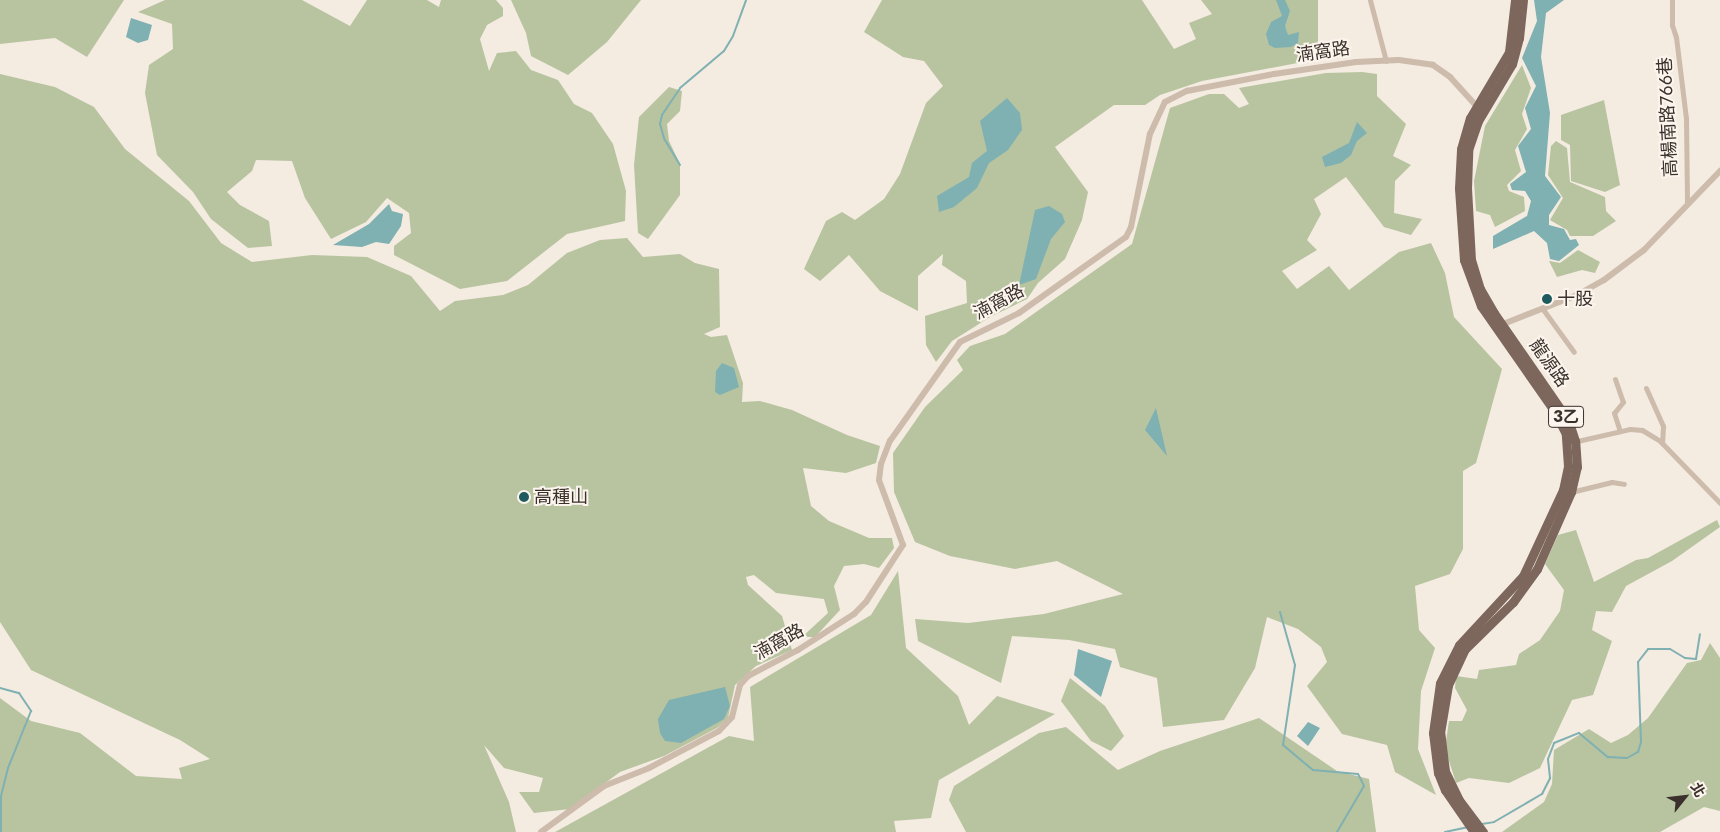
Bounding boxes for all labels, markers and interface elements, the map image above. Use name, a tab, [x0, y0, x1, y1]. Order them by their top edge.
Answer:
street label: 湳窩路	[1295, 38, 1351, 66]
street label: 高楊南路766巷	[1654, 56, 1682, 178]
street label: 湳窩路	[970, 280, 1028, 324]
place label: 十股	[1557, 288, 1593, 310]
marker: 十股	[1541, 293, 1553, 305]
street label: 龍源路	[1525, 335, 1573, 391]
road number: 3乙	[1547, 404, 1585, 431]
place label: 高種山	[534, 486, 588, 508]
marker: 高種山	[518, 491, 530, 503]
street label: 湳窩路	[750, 619, 808, 665]
north arrow	[1660, 772, 1710, 822]
text: 北	[1686, 779, 1710, 801]

